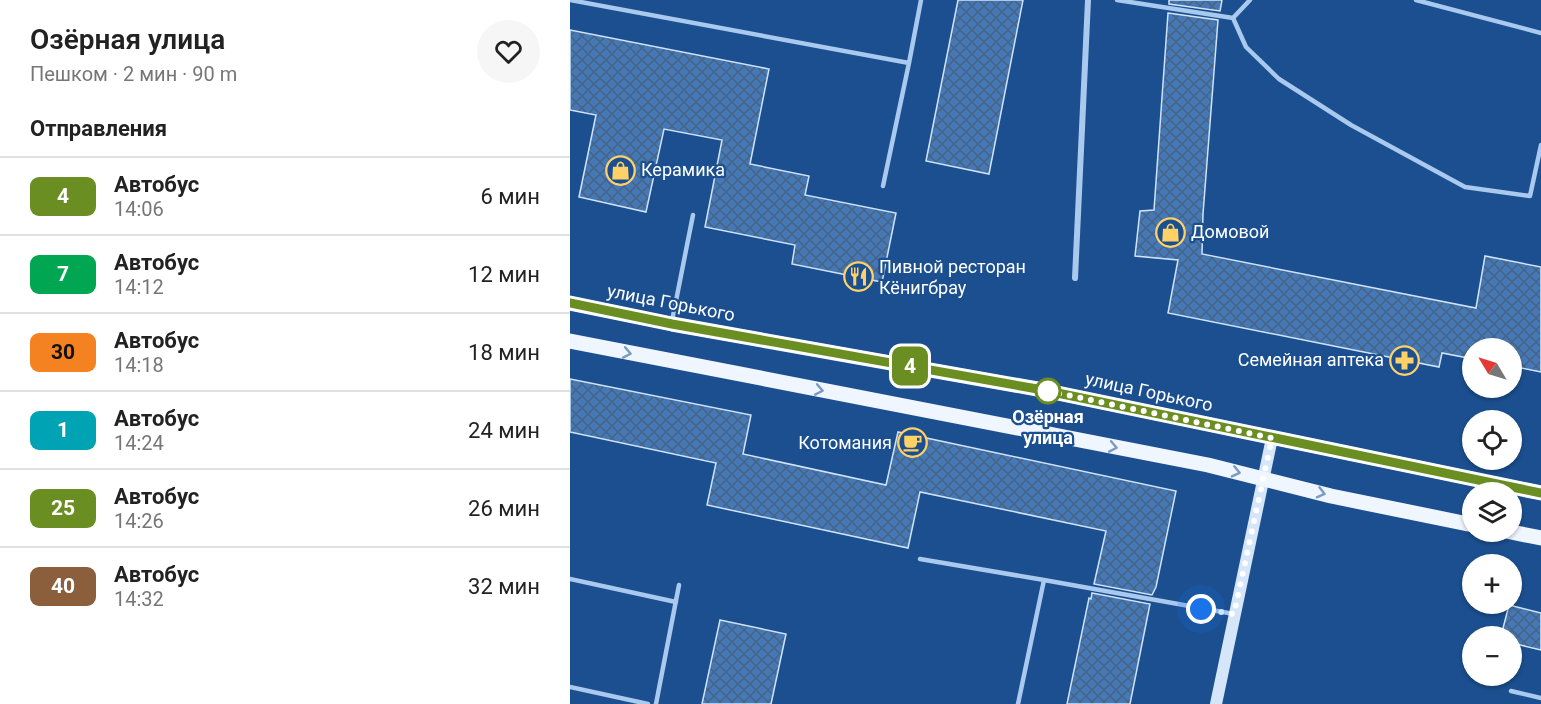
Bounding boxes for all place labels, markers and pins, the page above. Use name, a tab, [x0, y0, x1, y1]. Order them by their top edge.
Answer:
shop icon: Керамика	[604, 154, 636, 186]
place label: Керамика	[641, 159, 725, 180]
shop icon: Домовой	[1154, 216, 1186, 248]
place label: Домовой	[1191, 221, 1269, 242]
place label: Пивной ресторан Кёнигбрау	[879, 256, 1026, 298]
restaurant icon: Пивной ресторан Кёнигбрау	[842, 261, 874, 293]
pharmacy icon: Семейная аптека	[1389, 344, 1421, 376]
place label: Семейная аптека	[1238, 349, 1384, 370]
marker: Озёрная улица	[1035, 378, 1061, 404]
place label: Озёрная улица	[1012, 406, 1084, 448]
cafe icon: Котомания	[897, 427, 929, 459]
place label: Котомания	[798, 432, 892, 453]

